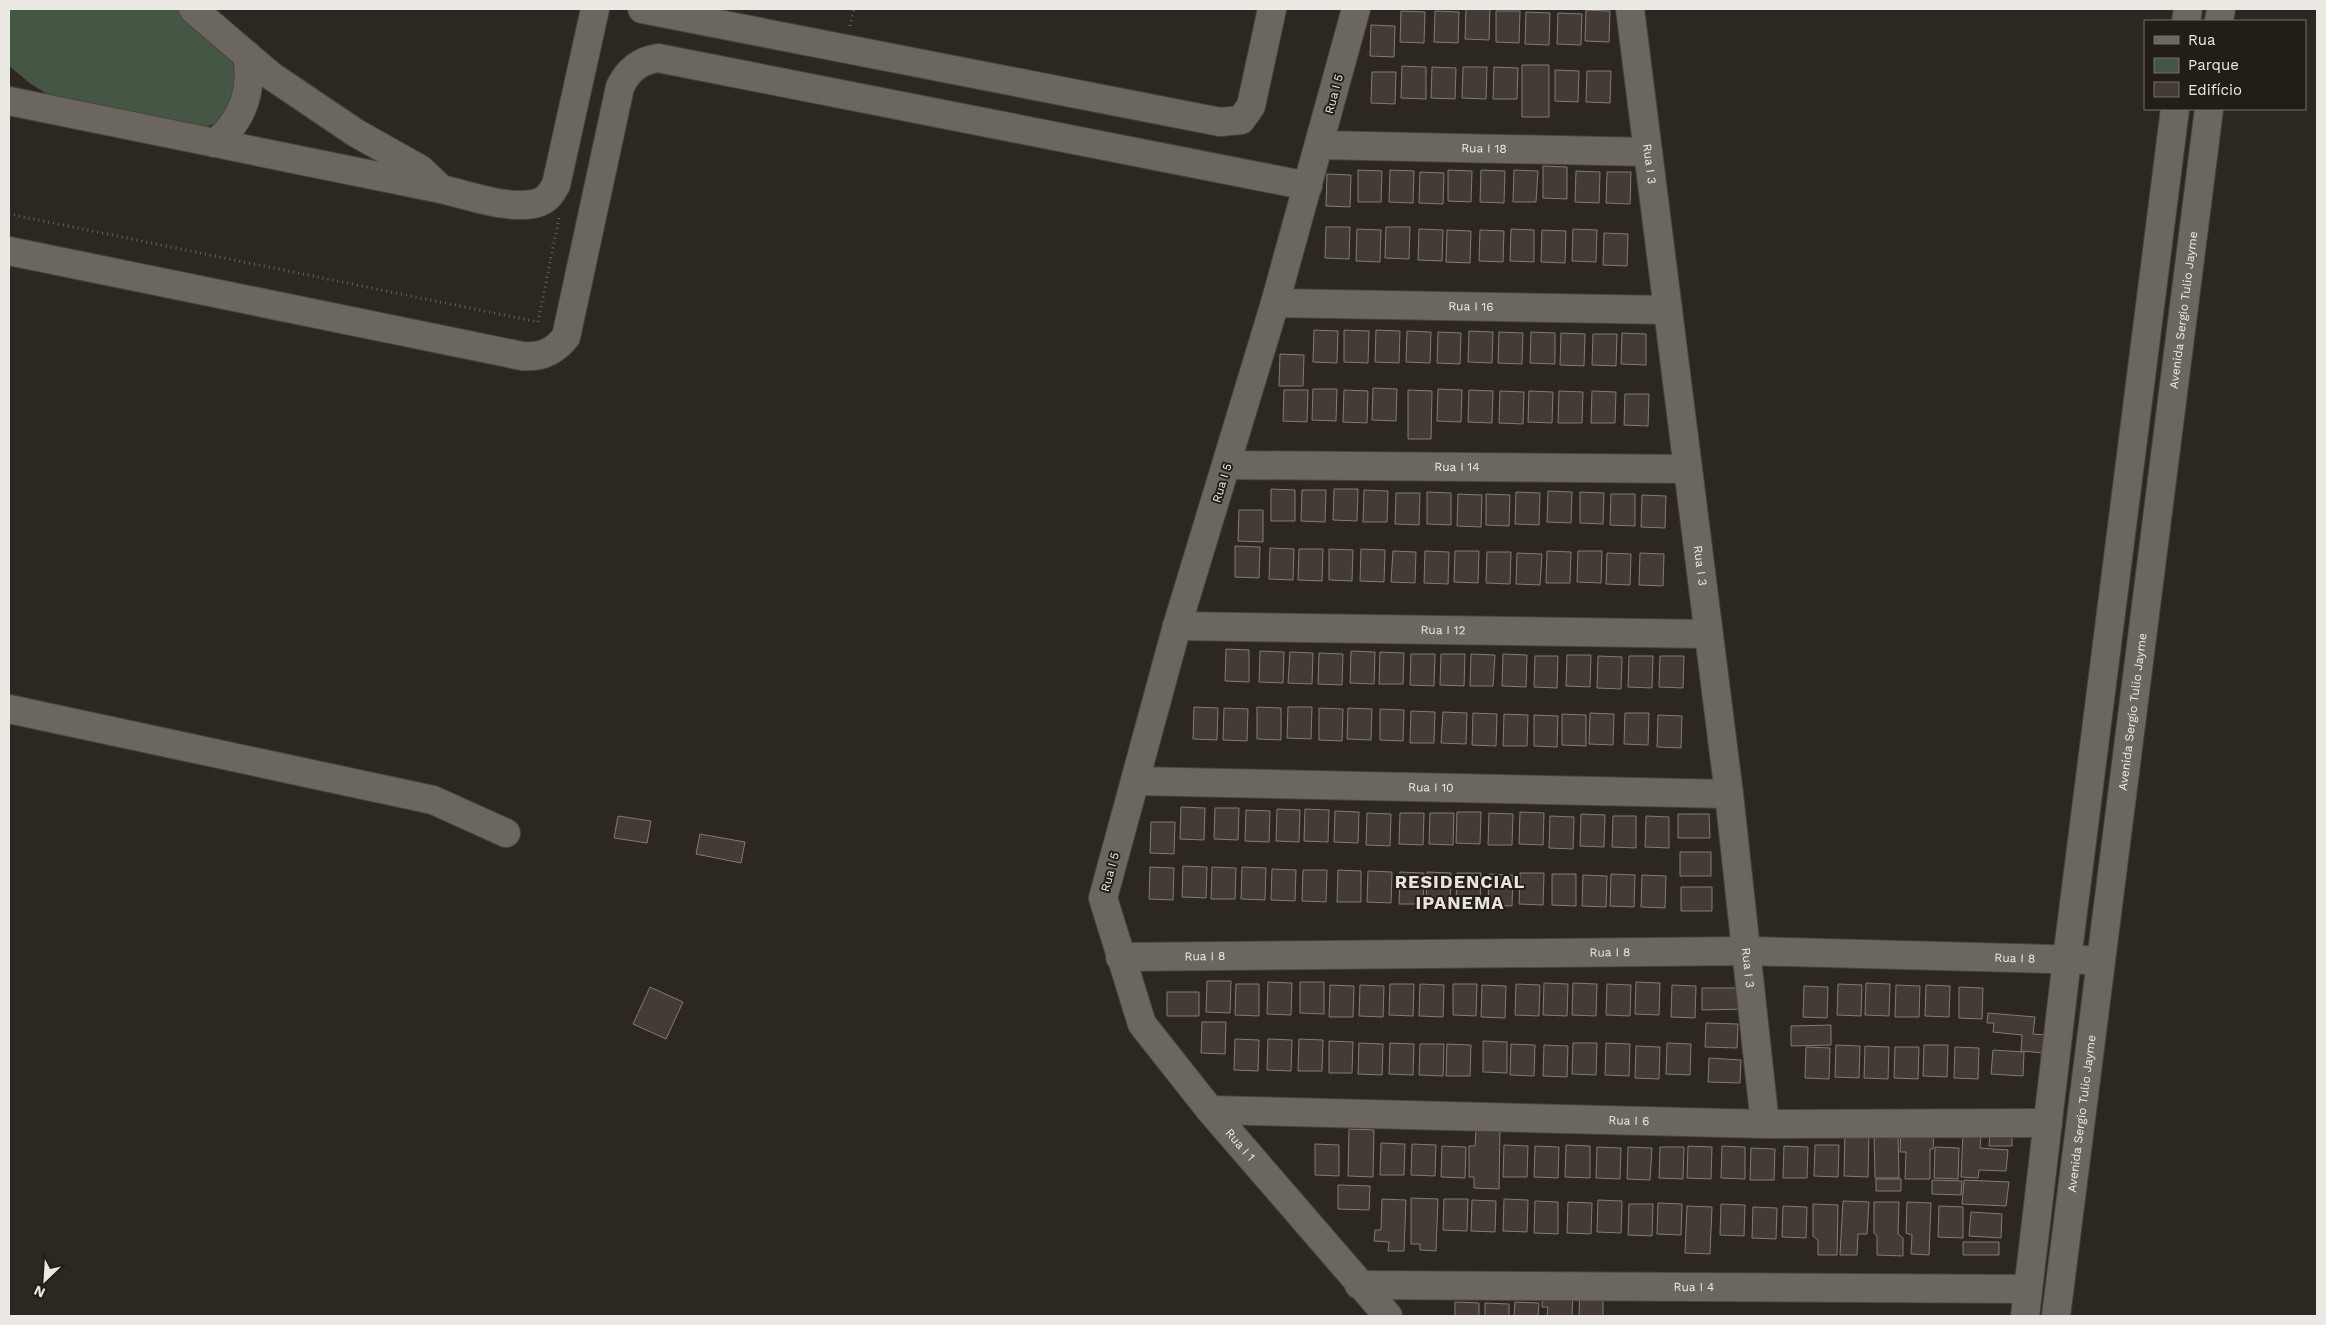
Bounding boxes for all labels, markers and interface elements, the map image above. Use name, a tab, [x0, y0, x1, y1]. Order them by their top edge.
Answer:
legend	[2144, 20, 2306, 110]
text: Rua	[2188, 31, 2216, 49]
text: Parque	[2188, 56, 2239, 74]
street label: Rua I 5	[1322, 73, 1346, 115]
text: Edifício	[2188, 81, 2242, 99]
street label: Rua I 18	[1461, 141, 1507, 156]
street label: Rua I 3	[1640, 143, 1659, 185]
street label: Avenida Sergio Tulio Jayme	[2167, 230, 2200, 390]
street label: Rua I 16	[1448, 299, 1494, 314]
street label: Rua I 14	[1434, 460, 1480, 474]
street label: Rua I 5	[1209, 462, 1235, 504]
street label: Rua I 3	[1691, 545, 1710, 587]
street label: Rua I 12	[1420, 623, 1466, 637]
street label: Avenida Sergio Tulio Jayme	[2116, 632, 2150, 791]
street label: Rua I 10	[1408, 780, 1454, 795]
street label: Rua I 5	[1098, 851, 1122, 893]
district label: RESIDENCIAL IPANEMA	[1395, 871, 1525, 913]
street label: Rua I 8	[1589, 945, 1631, 960]
street label: Rua I 3	[1739, 947, 1757, 989]
street label: Rua I 8	[1184, 949, 1226, 963]
street label: Rua I 8	[1994, 951, 2036, 966]
street label: Avenida Sergio Tulio Jayme	[2065, 1034, 2099, 1193]
street label: Rua I 6	[1608, 1113, 1649, 1128]
street label: Rua I 1	[1222, 1126, 1258, 1164]
north arrow	[20, 1255, 70, 1305]
street label: Rua I 4	[1674, 1280, 1714, 1294]
text: N	[31, 1282, 48, 1301]

